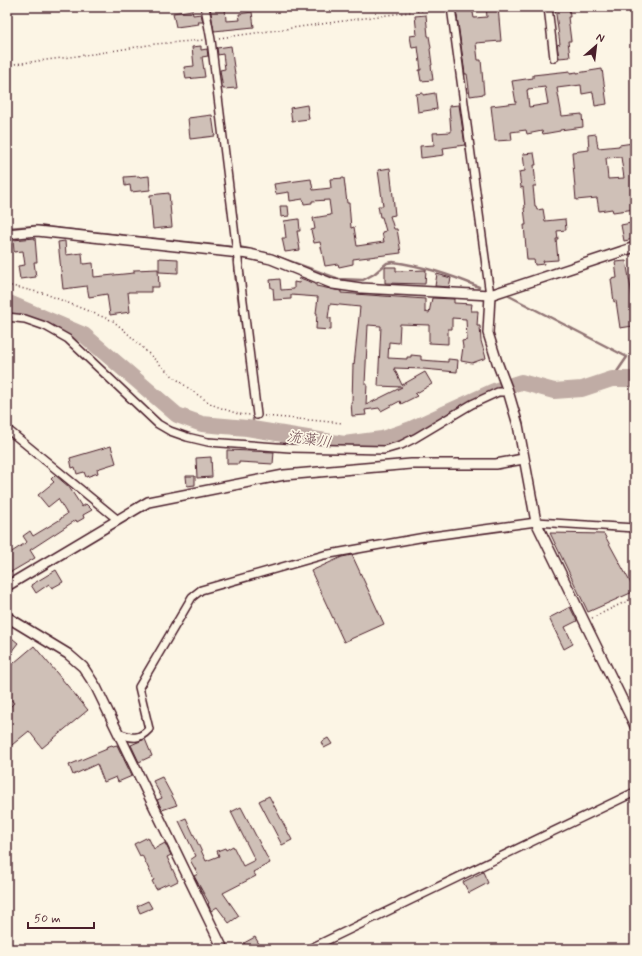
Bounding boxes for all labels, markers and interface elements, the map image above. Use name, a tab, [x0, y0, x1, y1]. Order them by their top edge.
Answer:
north arrow	[576, 26, 616, 66]
text: N	[594, 30, 607, 46]
water label: 流藻川	[285, 427, 333, 453]
scale bar	[28, 904, 94, 930]
text: 50 m	[34, 911, 61, 927]

